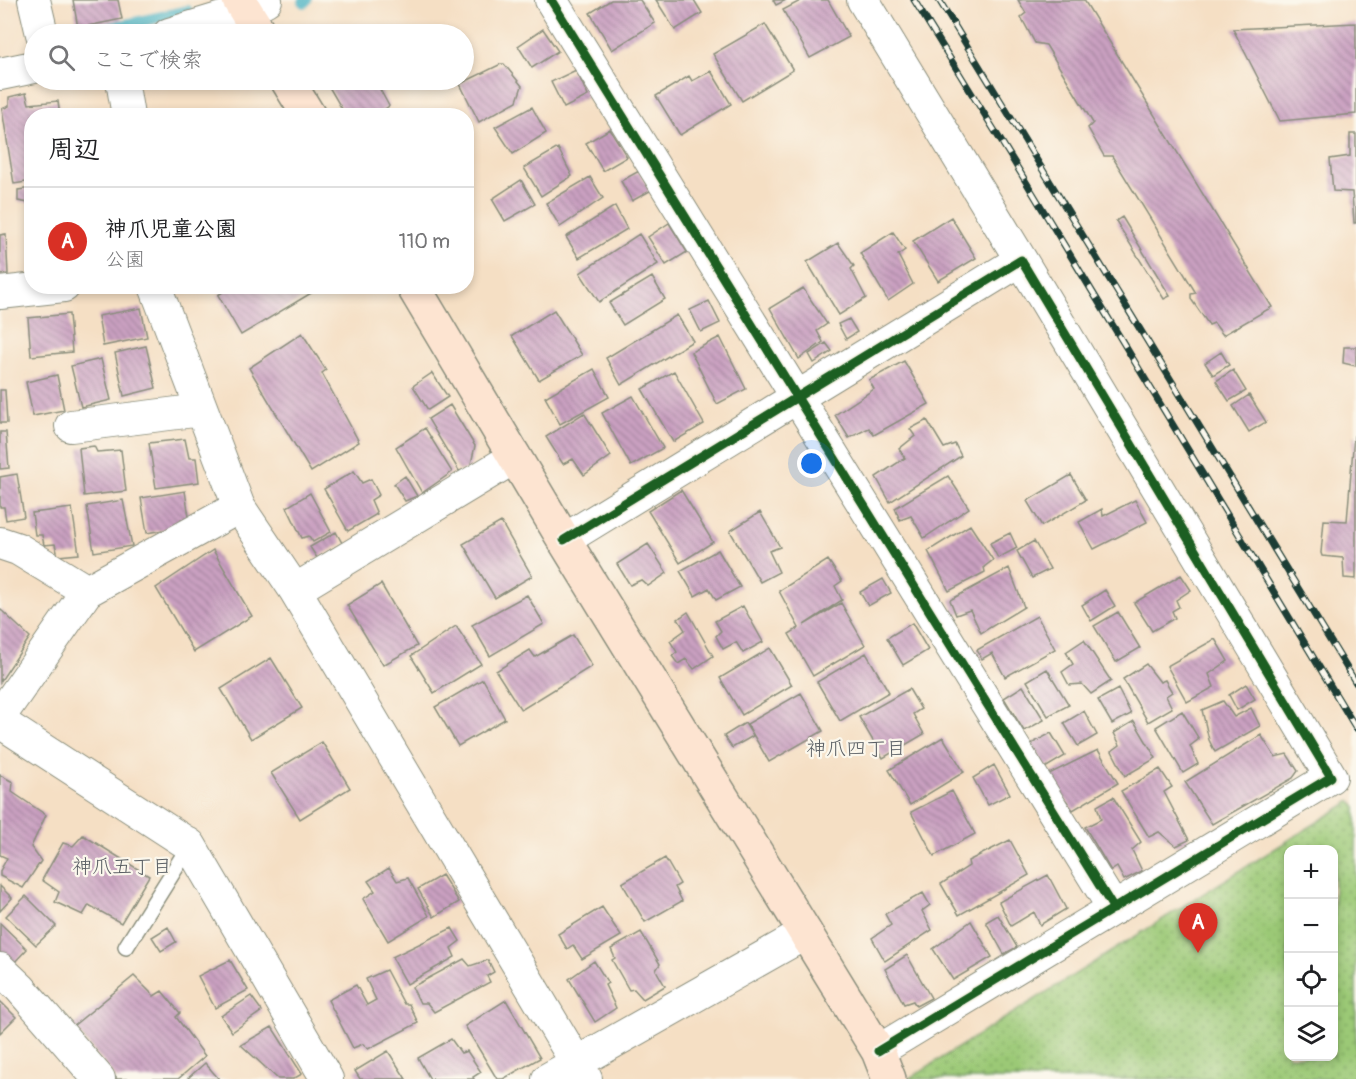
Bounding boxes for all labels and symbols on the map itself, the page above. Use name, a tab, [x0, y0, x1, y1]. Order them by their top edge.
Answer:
your location	[797, 449, 826, 478]
district label: 神爪四丁目	[806, 736, 906, 761]
district label: 神爪五丁目	[72, 854, 172, 879]
pin: A	[1178, 904, 1218, 953]

